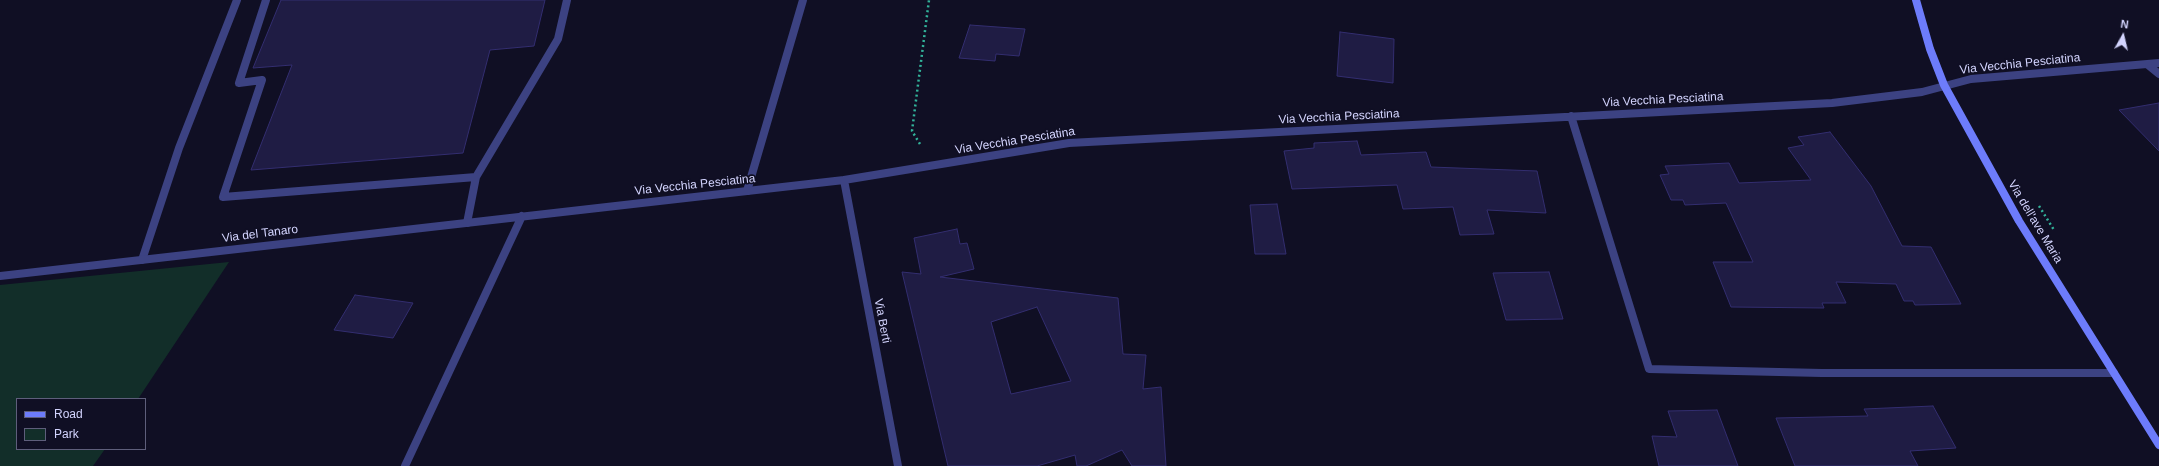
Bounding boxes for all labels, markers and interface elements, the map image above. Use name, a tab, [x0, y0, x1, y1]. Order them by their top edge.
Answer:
north arrow	[2103, 16, 2143, 56]
text: N	[2120, 18, 2129, 31]
street label: Via Vecchia Pesciatina	[1959, 51, 2081, 77]
street label: Via Vecchia Pesciatina	[1602, 90, 1724, 110]
street label: Via Vecchia Pesciatina	[1278, 107, 1400, 127]
street label: Via Vecchia Pesciatina	[954, 124, 1076, 158]
street label: Via Vecchia Pesciatina	[634, 172, 756, 198]
street label: Via dell'ave Maria	[2005, 178, 2065, 266]
street label: Via del Tanaro	[221, 222, 299, 246]
street label: Via Berti	[871, 297, 893, 345]
legend	[16, 398, 146, 450]
text: Road	[54, 407, 83, 421]
text: Park	[54, 427, 79, 441]

